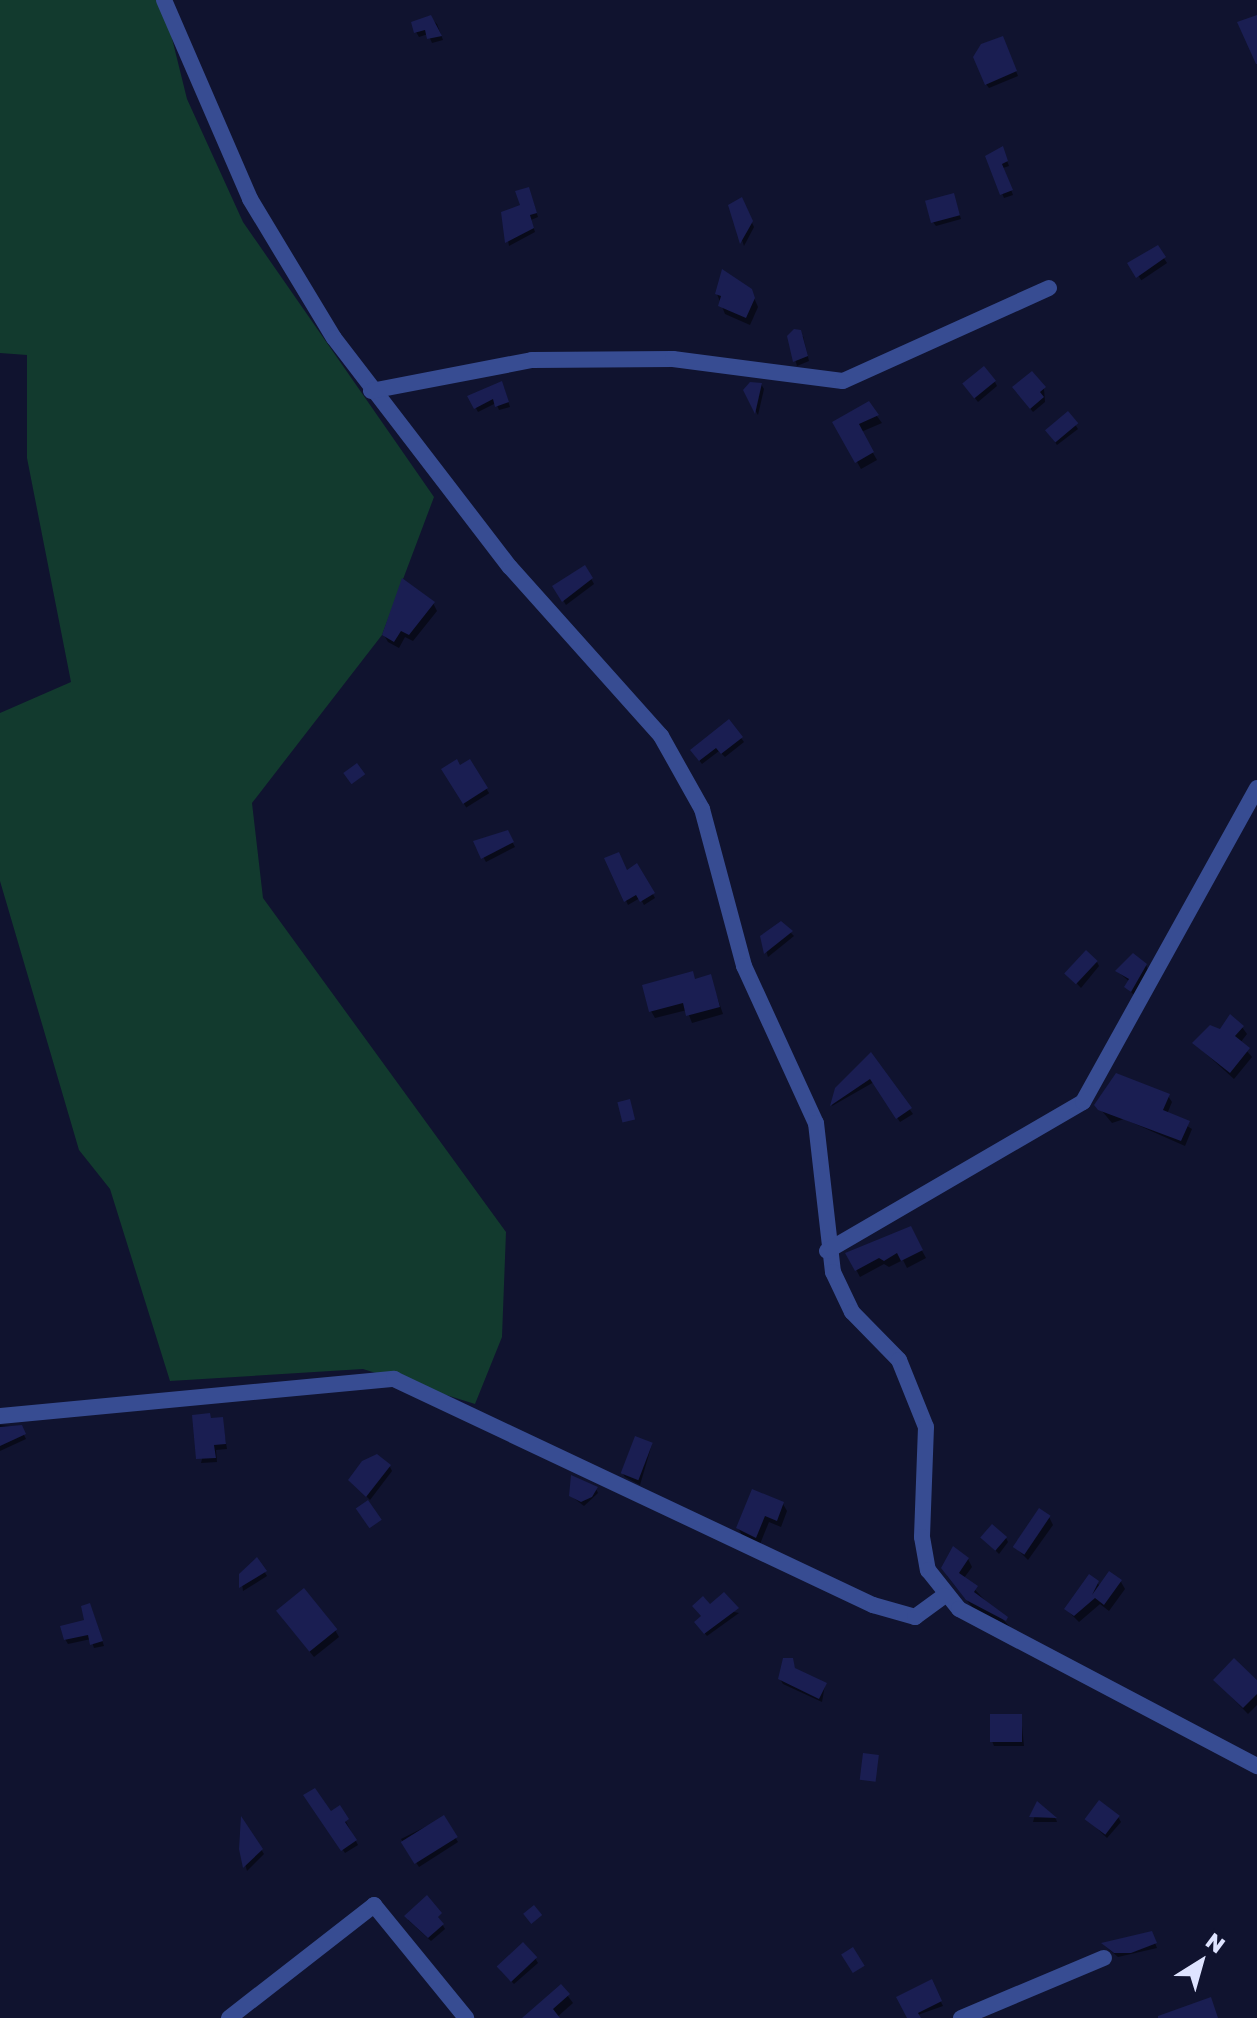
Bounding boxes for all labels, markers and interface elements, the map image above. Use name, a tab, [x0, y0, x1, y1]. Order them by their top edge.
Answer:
north arrow	[1161, 1922, 1241, 2002]
text: N	[1201, 1927, 1231, 1958]

